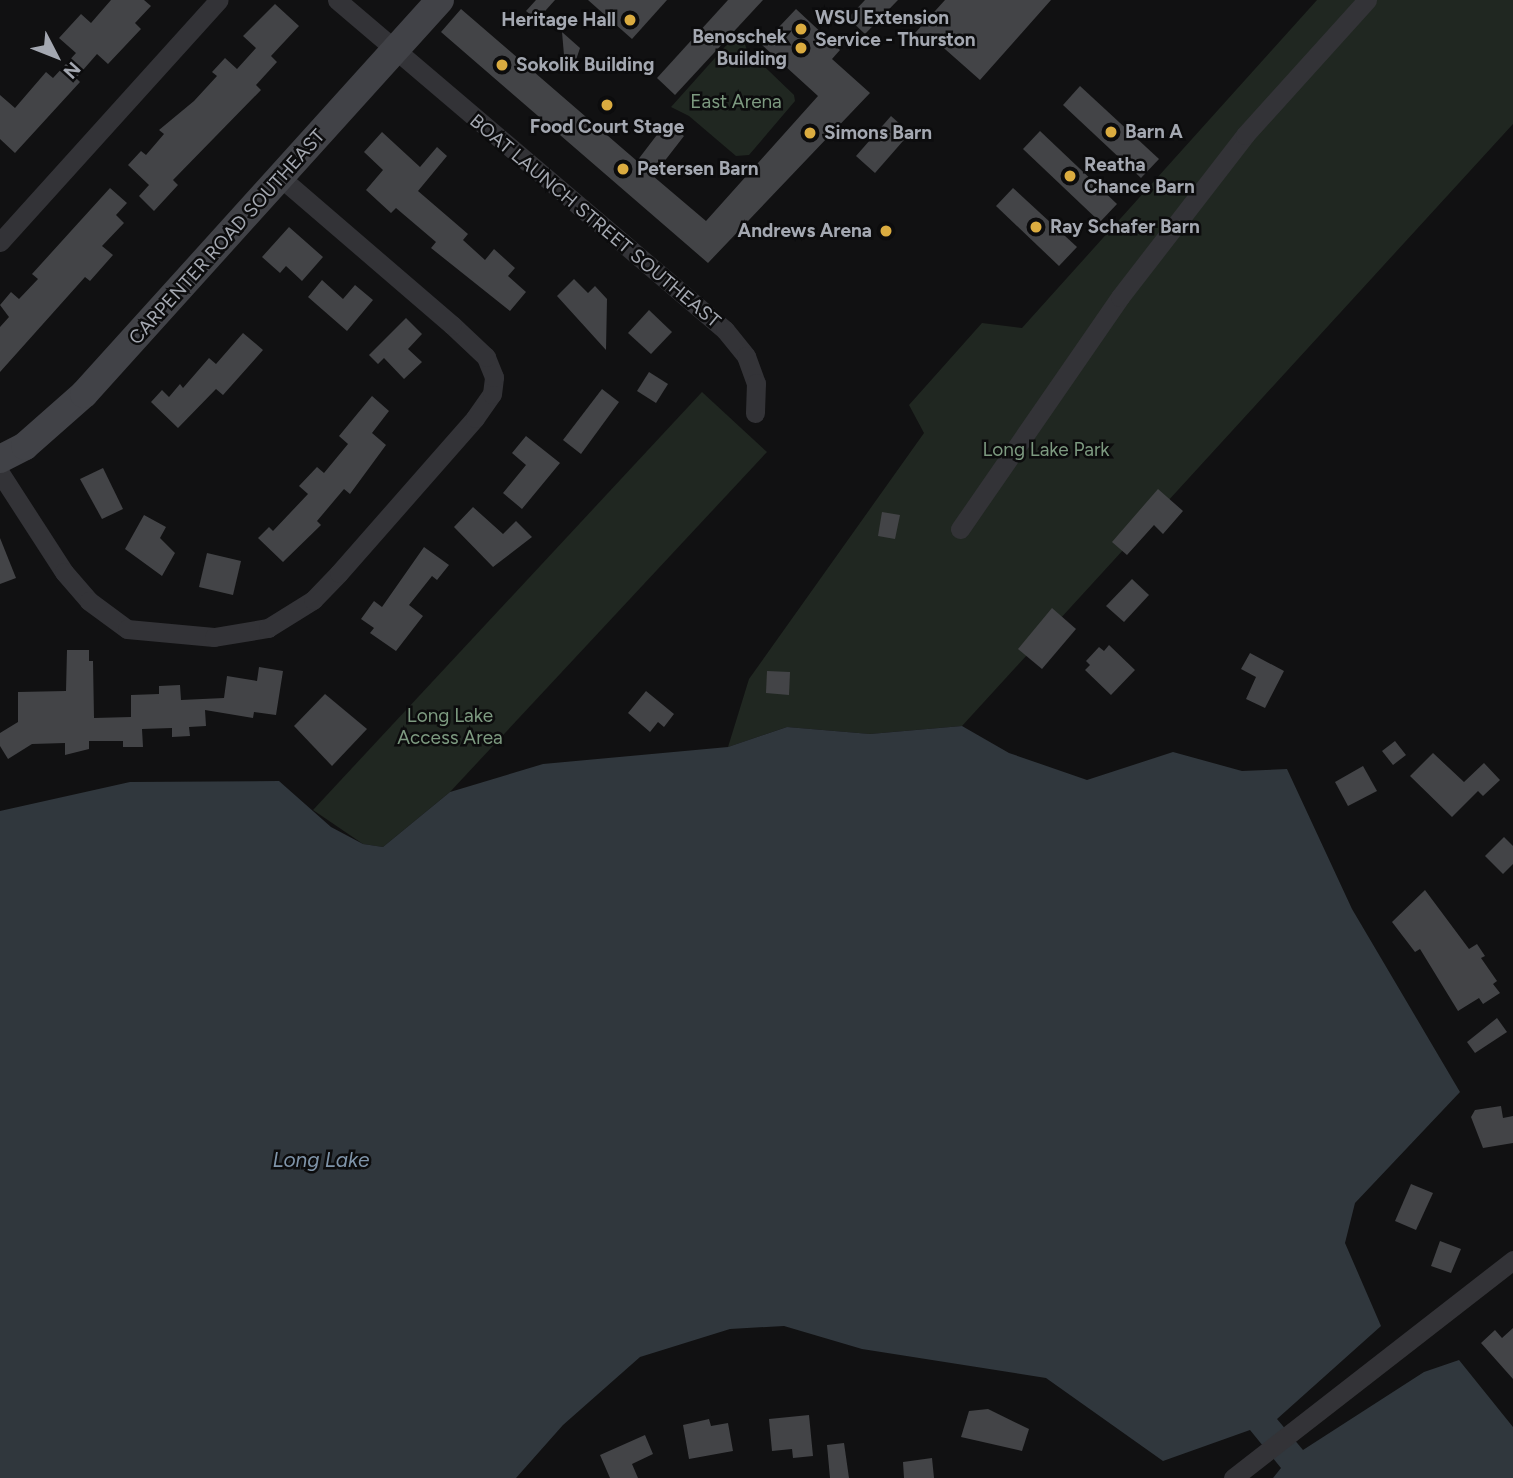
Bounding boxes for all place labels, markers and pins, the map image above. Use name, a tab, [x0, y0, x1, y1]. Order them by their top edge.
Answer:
place label: WSU Extension Service - Thurston	[815, 7, 976, 51]
place label: Heritage Hall	[501, 9, 616, 31]
marker: Heritage Hall	[622, 12, 638, 28]
marker: WSU Extension Service - Thurston	[793, 21, 809, 37]
place label: Benoschek Building	[692, 26, 787, 70]
marker: Benoschek Building	[793, 40, 809, 56]
place label: Sokolik Building	[516, 54, 654, 76]
marker: Sokolik Building	[494, 57, 510, 73]
marker: Food Court Stage	[599, 97, 615, 113]
place label: Food Court Stage	[530, 116, 684, 138]
place label: Barn A	[1125, 121, 1183, 143]
place label: Simons Barn	[824, 122, 932, 144]
marker: Barn A	[1103, 124, 1119, 140]
marker: Simons Barn	[802, 125, 818, 141]
place label: Reatha Chance Barn	[1084, 154, 1195, 198]
place label: Petersen Barn	[637, 158, 758, 180]
marker: Petersen Barn	[615, 161, 631, 177]
marker: Reatha Chance Barn	[1062, 168, 1078, 184]
place label: Ray Schafer Barn	[1050, 216, 1200, 238]
marker: Ray Schafer Barn	[1028, 219, 1044, 235]
place label: Andrews Arena	[738, 220, 872, 242]
marker: Andrews Arena	[878, 223, 894, 239]

